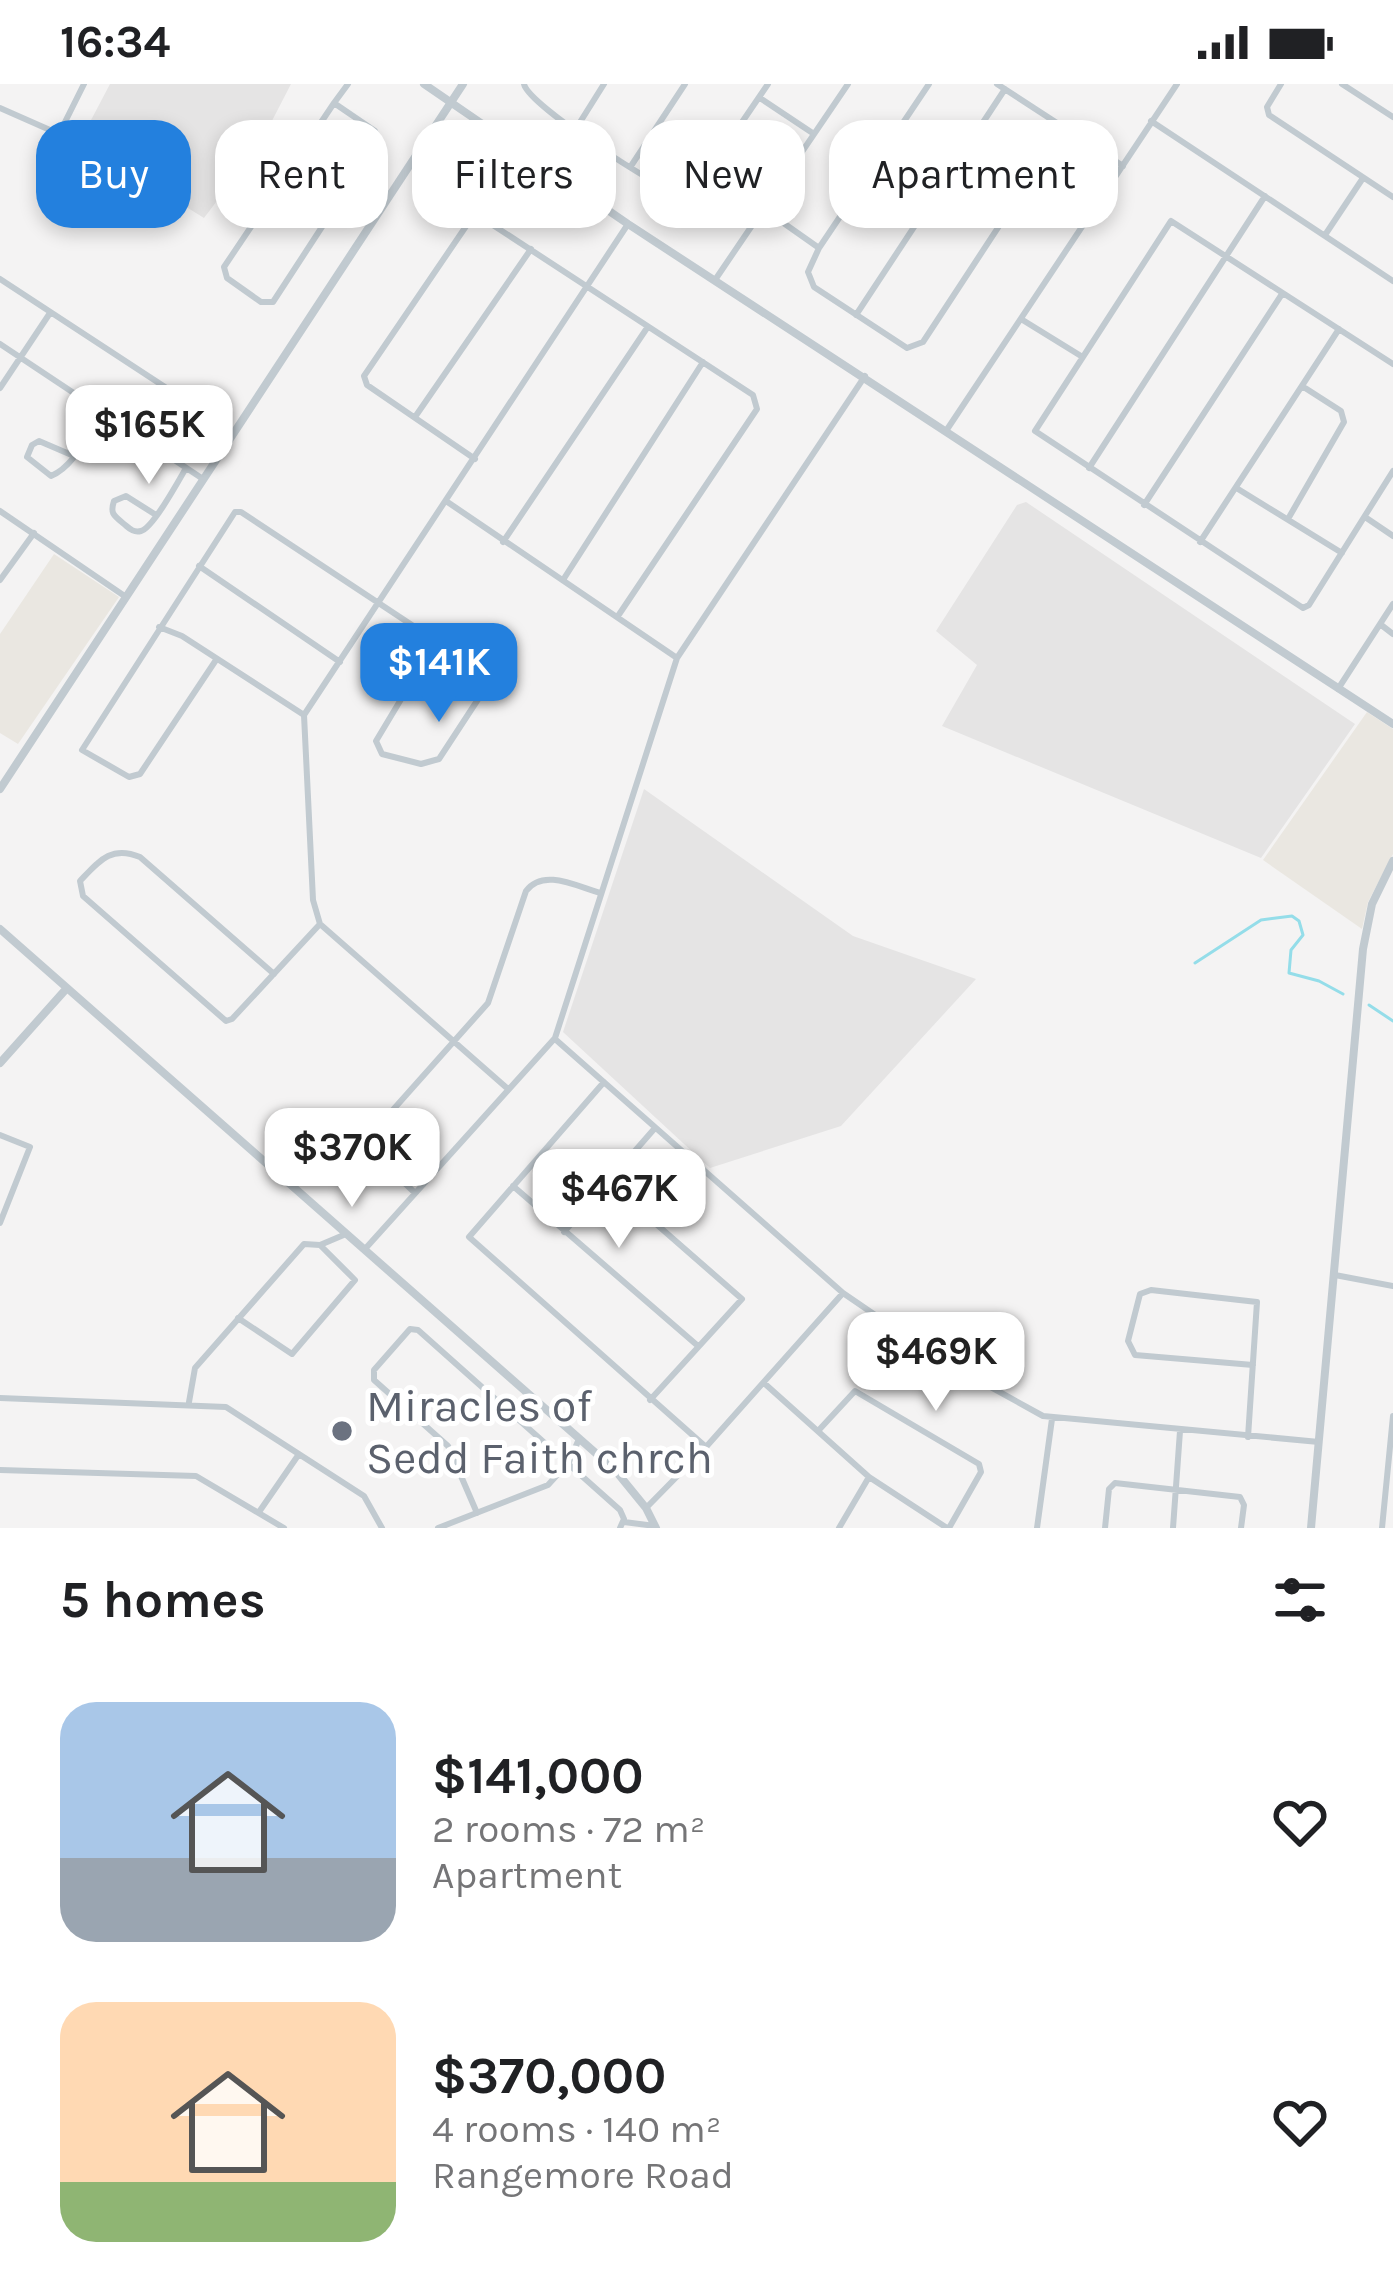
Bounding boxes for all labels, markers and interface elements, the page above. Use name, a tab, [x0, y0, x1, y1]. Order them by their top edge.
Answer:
text: 16:34	[60, 16, 170, 68]
chip: Buy	[36, 120, 191, 228]
chip: Rent	[215, 120, 388, 228]
chip: Filters	[412, 120, 616, 228]
chip: New	[640, 120, 805, 228]
chip: Apartment	[829, 120, 1118, 228]
pin: $165K	[65, 385, 233, 487]
text: $165K	[93, 401, 205, 447]
pin: $141K	[355, 623, 523, 725]
text: $141K	[387, 639, 491, 685]
pin: $370K	[268, 1108, 436, 1210]
text: $370K	[292, 1124, 412, 1170]
pin: $467K	[535, 1149, 703, 1251]
text: $467K	[560, 1165, 678, 1211]
pin: $469K	[852, 1312, 1020, 1414]
text: $469K	[874, 1328, 998, 1374]
place label: Miracles of Sedd Faith chrch	[366, 1380, 713, 1484]
marker: Miracles of Sedd Faith chrch	[329, 1418, 355, 1444]
icon: filters	[1267, 1567, 1333, 1633]
text: 5 homes	[60, 1570, 266, 1630]
text: $141,000	[432, 1746, 644, 1806]
icon: home	[156, 1750, 300, 1894]
icon: heart	[1267, 1789, 1333, 1855]
text: 2 rooms · 72 m²	[432, 1806, 705, 1852]
text: Apartment	[432, 1852, 622, 1898]
text: $370,000	[432, 2046, 666, 2106]
icon: home	[156, 2050, 300, 2194]
icon: heart	[1267, 2089, 1333, 2155]
text: 4 rooms · 140 m²	[432, 2106, 721, 2152]
text: Rangemore Road	[432, 2152, 734, 2198]

